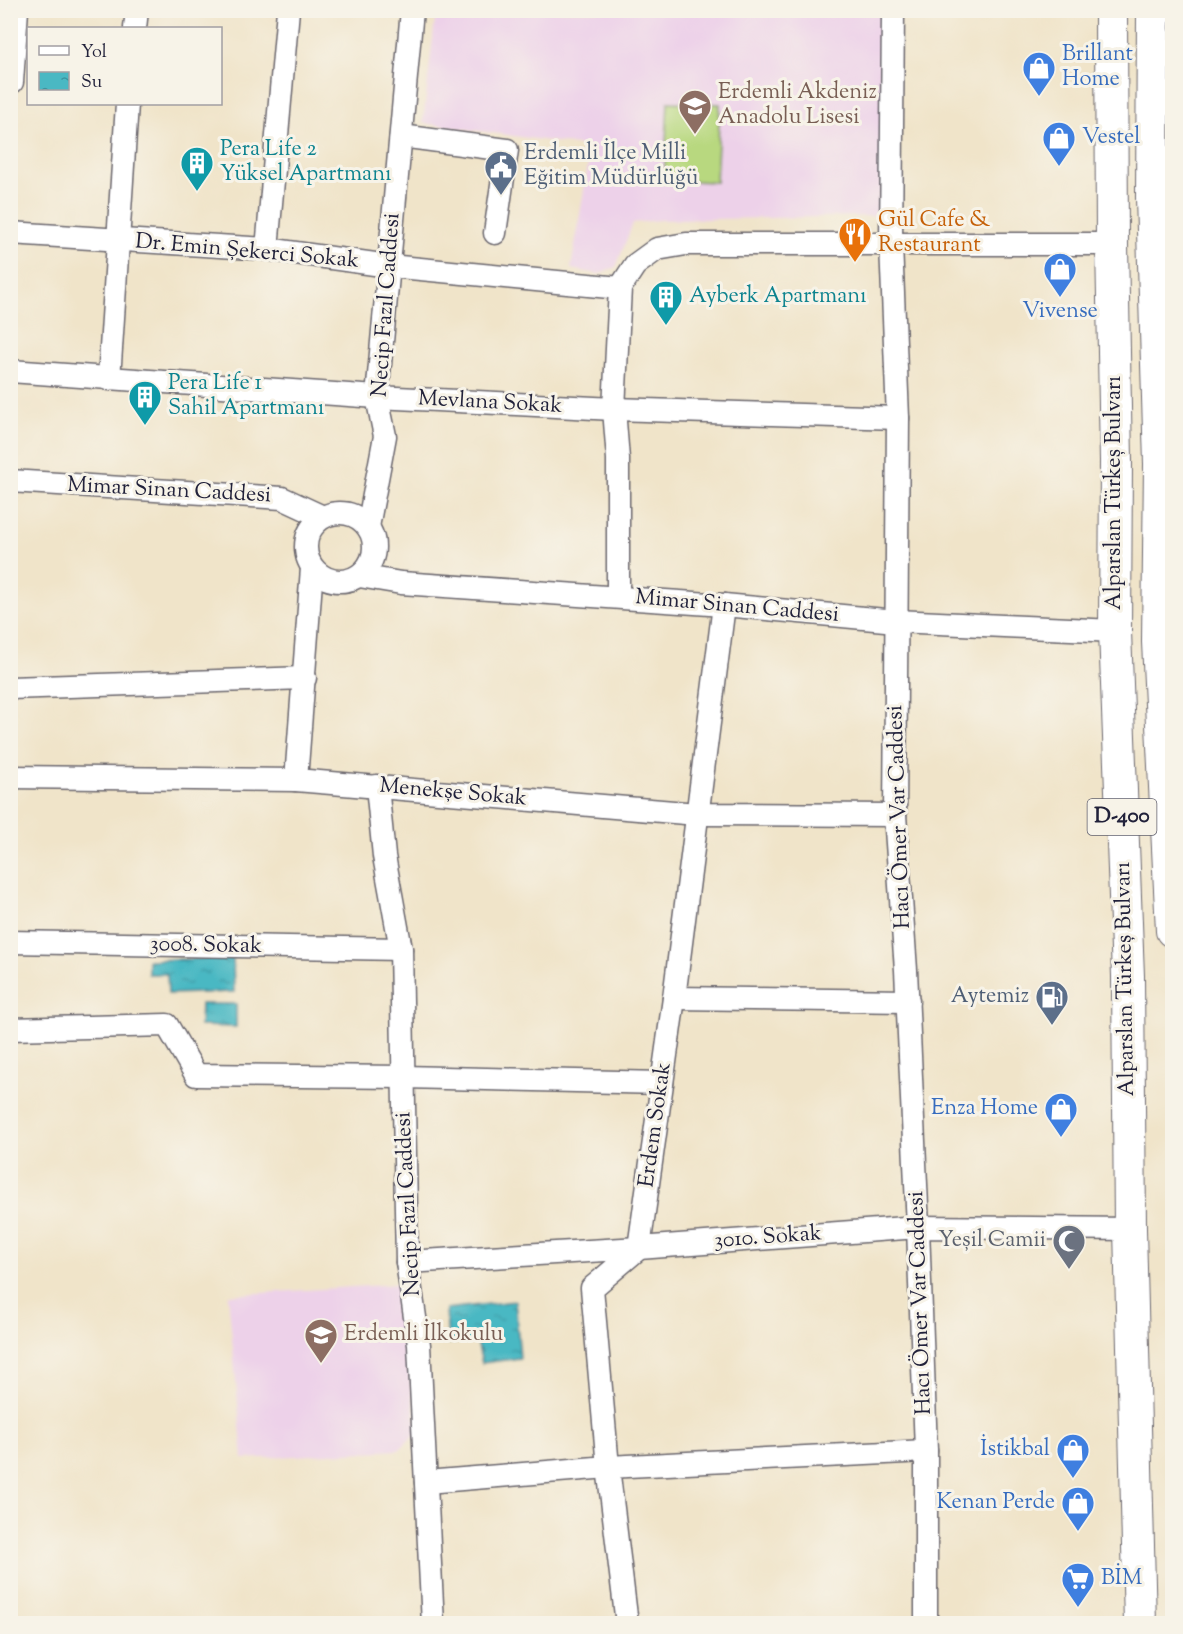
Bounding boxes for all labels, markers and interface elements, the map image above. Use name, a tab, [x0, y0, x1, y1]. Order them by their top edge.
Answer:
legend	[27, 27, 222, 105]
place label: Brillant Home	[1062, 39, 1134, 96]
text: Yol	[81, 40, 107, 66]
shop icon: Brillant Home	[1021, 50, 1057, 97]
text: Su	[81, 70, 102, 96]
place label: Erdemli Akdeniz Anadolu Lisesi	[718, 77, 877, 134]
school or university icon: Erdemli Akdeniz Anadolu Lisesi	[677, 88, 713, 135]
shop icon: Vestel	[1041, 120, 1077, 167]
place label: Vestel	[1082, 122, 1140, 154]
place label: Pera Life 2 Yüksel Apartmanı	[220, 134, 392, 191]
place label: Erdemli İlçe Milli Eğitim Müdürlüğü	[524, 138, 699, 195]
building icon: Pera Life 2 Yüksel Apartmanı	[179, 145, 215, 192]
public building icon: Erdemli İlçe Milli Eğitim Müdürlüğü	[483, 149, 519, 196]
place label: Gül Cafe & Restaurant	[878, 205, 990, 262]
street label: Necip Fazıl Caddesi	[365, 212, 409, 398]
restaurant icon: Gül Cafe & Restaurant	[837, 216, 873, 263]
street label: Dr. Emin Şekerci Sokak	[134, 226, 360, 278]
shop icon: Vivense	[1042, 251, 1078, 298]
building icon: Ayberk Apartmanı	[648, 279, 684, 326]
place label: Ayberk Apartmanı	[689, 281, 867, 313]
place label: Vivense	[1022, 296, 1098, 328]
place label: Pera Life 1 Sahil Apartmanı	[168, 368, 324, 425]
street label: Alparslan Türkeş Bulvarı	[1099, 376, 1131, 610]
building icon: Pera Life 1 Sahil Apartmanı	[127, 379, 163, 426]
street label: Mevlana Sokak	[417, 383, 563, 423]
street label: Mimar Sinan Caddesi	[66, 470, 272, 512]
street label: Mimar Sinan Caddesi	[634, 582, 840, 632]
street label: Hacı Ömer Var Caddesi	[879, 704, 920, 930]
street label: Menekşe Sokak	[378, 771, 528, 815]
road number: D-400	[1088, 799, 1156, 835]
street label: Alparslan Türkeş Bulvarı	[1108, 861, 1144, 1097]
street label: 3008. Sokak	[150, 929, 262, 963]
fuel station icon: Aytemiz	[1034, 979, 1070, 1026]
place label: Aytemiz	[951, 981, 1029, 1013]
street label: Erdem Sokak	[631, 1060, 681, 1190]
shop icon: Enza Home	[1043, 1091, 1079, 1138]
place label: Enza Home	[931, 1093, 1038, 1125]
street label: Necip Fazıl Caddesi	[388, 1111, 430, 1297]
street label: Hacı Ömer Var Caddesi	[900, 1190, 941, 1416]
street label: 3010. Sokak	[713, 1218, 823, 1258]
mosque icon: Yeşil Camii	[1051, 1223, 1087, 1270]
place label: Yeşil Camii	[938, 1225, 1046, 1257]
school or university icon: Erdemli İlkokulu	[303, 1317, 339, 1364]
place label: Erdemli İlkokulu	[344, 1319, 503, 1351]
shop icon: İstikbal	[1055, 1432, 1091, 1479]
place label: İstikbal	[980, 1434, 1050, 1466]
shop icon: Kenan Perde	[1060, 1485, 1096, 1532]
place label: Kenan Perde	[937, 1487, 1055, 1519]
supermarket icon: BİM	[1060, 1561, 1096, 1608]
place label: BİM	[1101, 1563, 1142, 1595]

